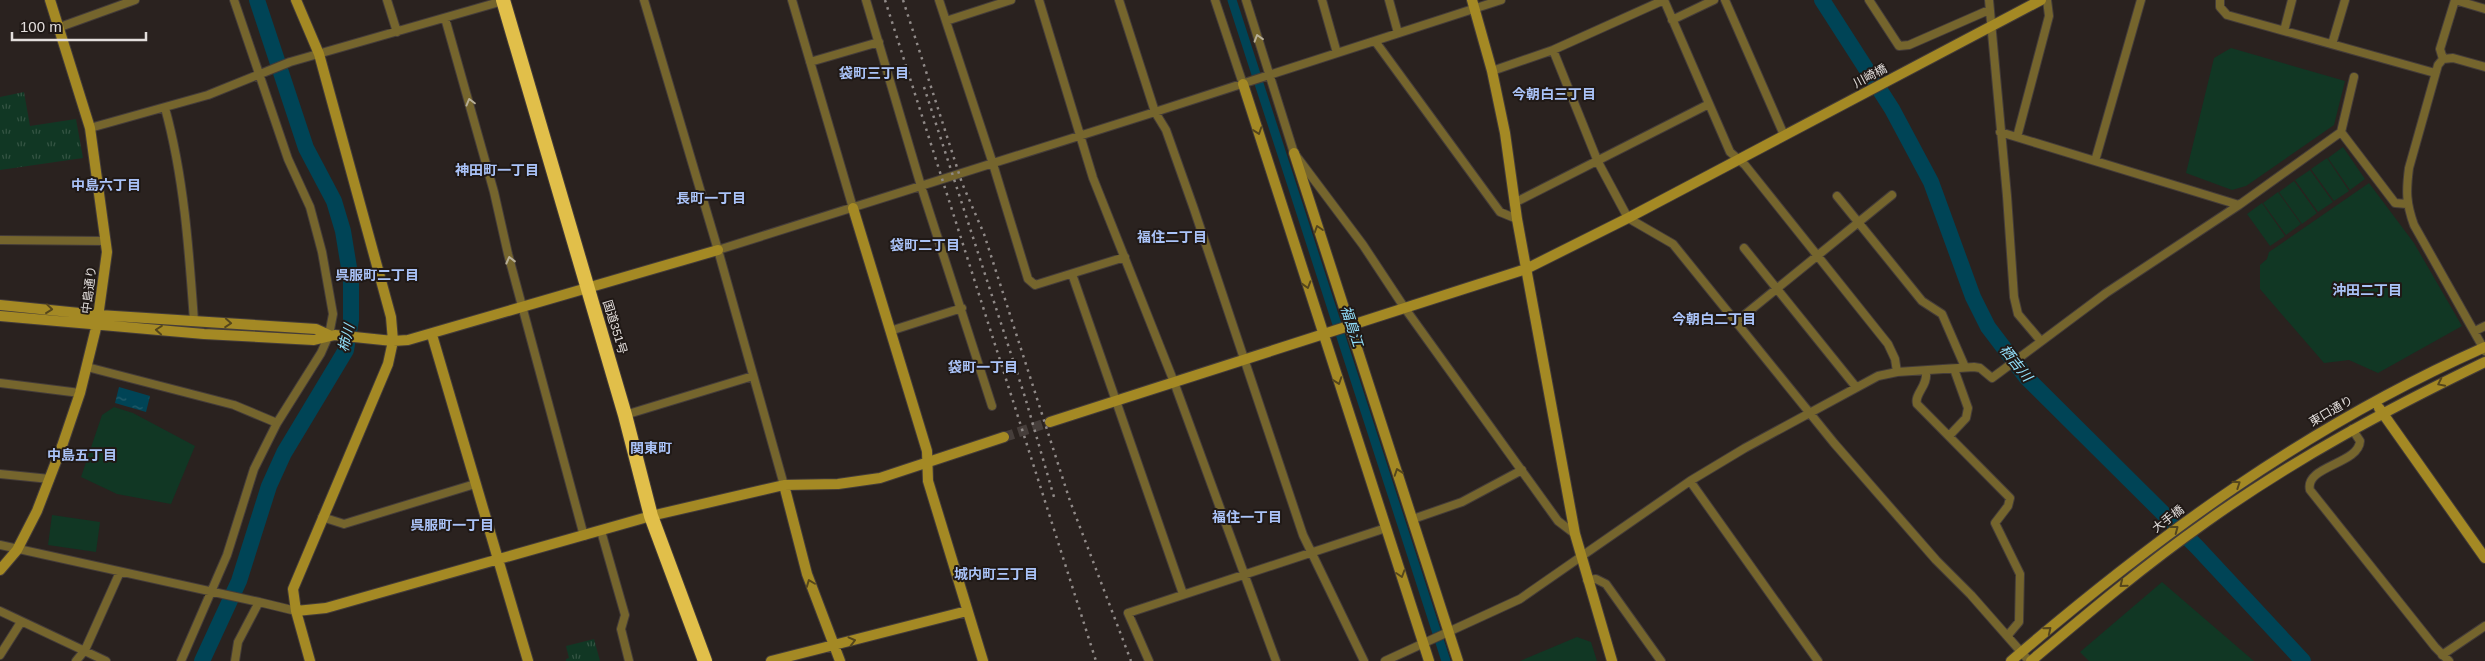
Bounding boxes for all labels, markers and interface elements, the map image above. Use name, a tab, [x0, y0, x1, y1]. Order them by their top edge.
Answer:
scale bar	[12, 10, 146, 42]
text: 100 m	[20, 18, 62, 35]
one-way arrow	[1253, 34, 1263, 42]
street label: 川崎橋	[1851, 61, 1889, 91]
district label: 袋町三丁目	[839, 65, 909, 81]
district label: 今朝白三丁目	[1512, 86, 1596, 102]
one-way arrow	[465, 99, 475, 107]
one-way arrow	[1252, 126, 1262, 134]
district label: 神田町一丁目	[455, 162, 539, 178]
district label: 中島六丁目	[71, 177, 141, 193]
district label: 長町一丁目	[676, 190, 746, 206]
one-way arrow	[1314, 226, 1324, 234]
district label: 福住二丁目	[1137, 229, 1207, 245]
district label: 袋町二丁目	[890, 237, 960, 253]
one-way arrow	[505, 256, 515, 264]
street label: 中島通り	[79, 265, 99, 315]
district label: 呉服町二丁目	[335, 267, 419, 283]
one-way arrow	[1302, 281, 1312, 289]
district label: 沖田二丁目	[2332, 282, 2402, 298]
street label: 国道351号	[600, 298, 630, 356]
one-way arrow	[45, 303, 53, 314]
water label: 福島江	[1338, 304, 1367, 350]
district label: 今朝白二丁目	[1672, 311, 1756, 327]
one-way arrow	[224, 318, 232, 329]
water label: 柿川	[335, 321, 358, 354]
one-way arrow	[155, 325, 163, 336]
water label: 栖吉川	[1997, 342, 2037, 386]
district label: 袋町一丁目	[948, 359, 1018, 375]
one-way arrow	[1332, 376, 1342, 385]
one-way arrow	[2437, 377, 2446, 388]
street label: 東口通り	[2307, 393, 2355, 429]
district label: 関東町	[630, 440, 672, 456]
district label: 中島五丁目	[47, 447, 117, 463]
one-way arrow	[1394, 468, 1404, 477]
one-way arrow	[2231, 481, 2241, 490]
street label: 大手橋	[2149, 503, 2187, 535]
district label: 福住一丁目	[1212, 509, 1282, 525]
district label: 呉服町一丁目	[410, 517, 494, 533]
one-way arrow	[2169, 526, 2178, 534]
district label: 城内町三丁目	[954, 566, 1038, 582]
one-way arrow	[1395, 570, 1405, 578]
one-way arrow	[2120, 578, 2129, 587]
one-way arrow	[806, 579, 816, 588]
one-way arrow	[2042, 627, 2051, 636]
one-way arrow	[847, 636, 856, 647]

